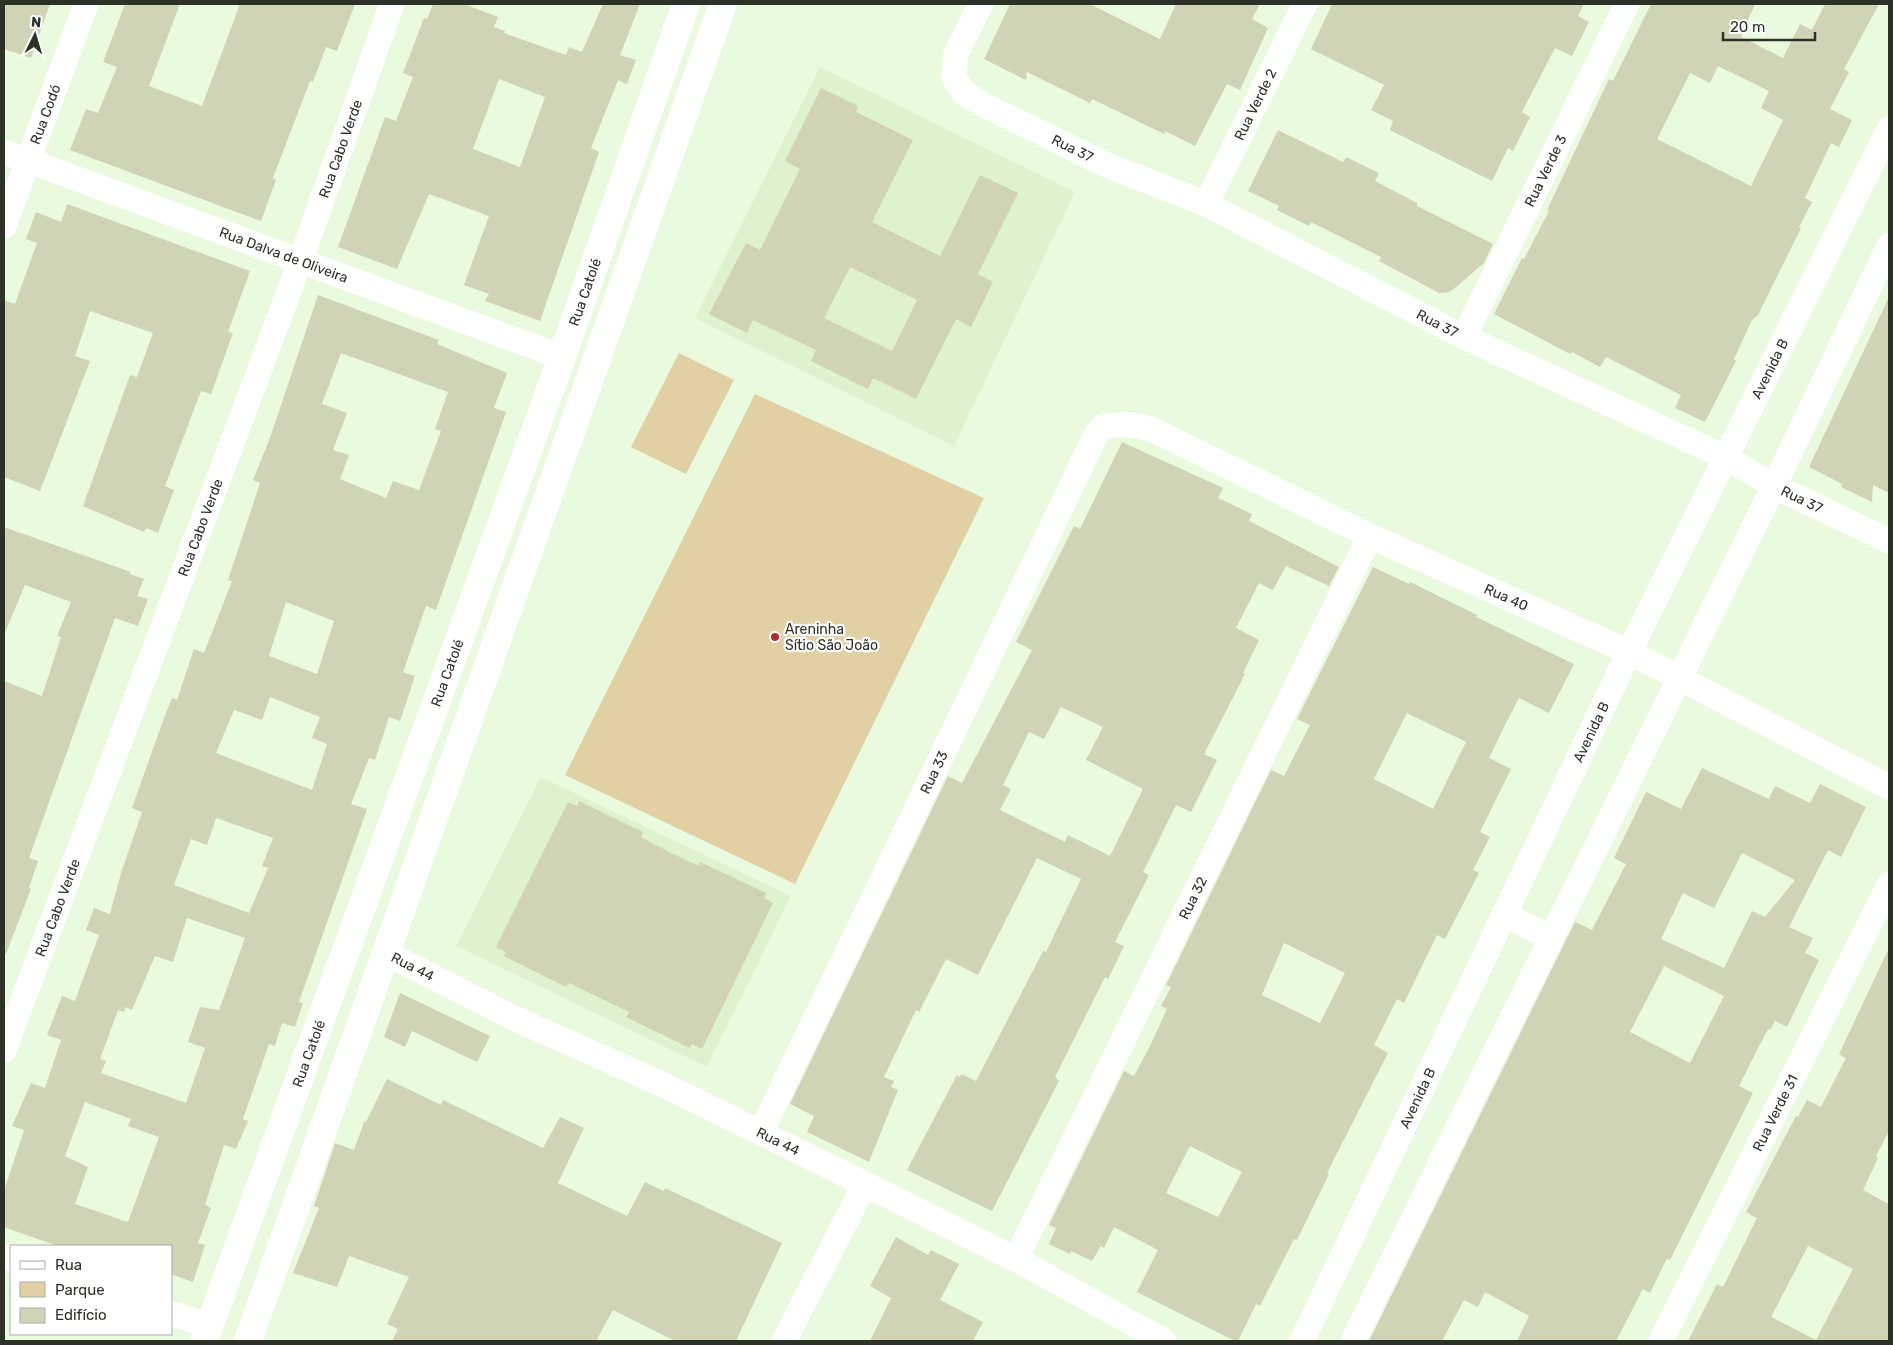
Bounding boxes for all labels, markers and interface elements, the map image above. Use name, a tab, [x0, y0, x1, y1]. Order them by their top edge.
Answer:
north arrow	[10, 10, 60, 60]
scale bar	[1723, 10, 1816, 42]
text: N	[30, 14, 42, 31]
text: 20 m	[1730, 18, 1765, 36]
street label: Rua Verde 2	[1231, 66, 1281, 143]
street label: Rua Codó	[27, 82, 65, 147]
street label: Rua Cabo Verde	[316, 97, 366, 200]
street label: Rua 37	[1049, 131, 1096, 166]
street label: Rua Verde 3	[1521, 132, 1571, 210]
street label: Rua Dalva de Oliveira	[217, 224, 350, 287]
street label: Rua Catolé	[566, 256, 605, 328]
street label: Rua 37	[1414, 306, 1461, 341]
street label: Avenida B	[1748, 336, 1792, 402]
street label: Rua Cabo Verde	[175, 476, 227, 579]
street label: Rua 37	[1778, 483, 1825, 517]
street label: Rua 40	[1481, 580, 1531, 615]
place label: Areninha Sítio São João	[785, 621, 878, 654]
marker: Areninha Sítio São João	[769, 631, 781, 643]
street label: Rua Catolé	[428, 637, 468, 709]
street label: Avenida B	[1570, 699, 1613, 765]
street label: Rua 33	[917, 748, 952, 797]
street label: Rua Cabo Verde	[32, 857, 84, 959]
street label: Rua 32	[1176, 874, 1211, 922]
street label: Rua 44	[388, 949, 437, 985]
street label: Rua Catolé	[289, 1017, 329, 1090]
street label: Avenida B	[1396, 1065, 1439, 1131]
street label: Rua Verde 31	[1749, 1072, 1802, 1154]
street label: Rua 44	[753, 1124, 803, 1160]
legend	[10, 1245, 172, 1335]
text: Rua	[55, 1256, 82, 1274]
text: Parque	[55, 1281, 105, 1299]
text: Edifício	[55, 1306, 107, 1324]

